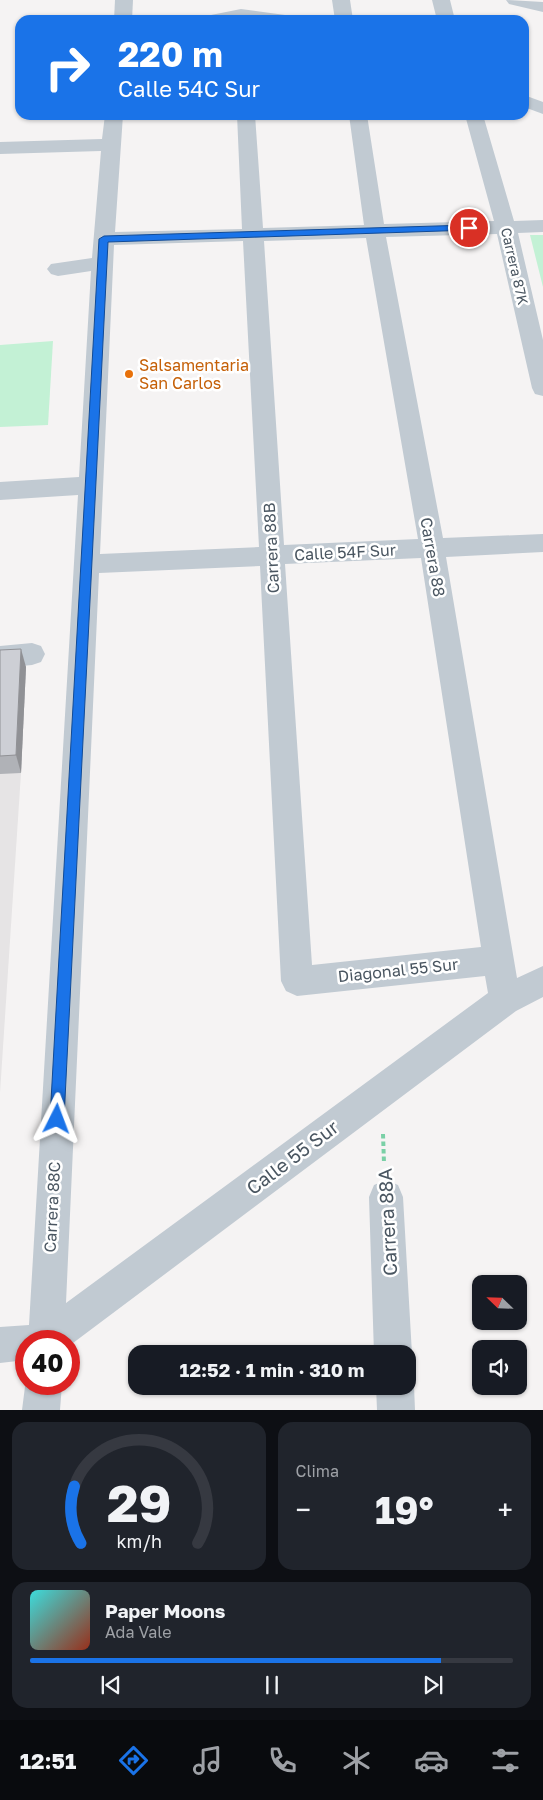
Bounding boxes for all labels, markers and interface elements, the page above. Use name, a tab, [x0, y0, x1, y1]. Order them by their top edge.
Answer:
text: 220 m	[118, 33, 223, 75]
icon: right	[35, 35, 100, 100]
text: Calle 54C Sur	[118, 75, 260, 102]
pin	[448, 207, 490, 249]
icon: arrive	[455, 214, 483, 242]
street label: Carrera 87K	[498, 226, 532, 307]
place label: Salsamentaria San Carlos	[139, 355, 249, 393]
marker: Salsamentaria San Carlos	[123, 368, 135, 380]
street label: Carrera 88B	[259, 502, 283, 594]
street label: Carrera 88	[416, 516, 450, 598]
street label: Calle 54F Sur	[294, 539, 396, 565]
street label: Diagonal 55 Sur	[337, 954, 459, 986]
position arrow	[30, 1092, 82, 1144]
street label: Calle 55 Sur	[241, 1115, 343, 1199]
street label: Carrera 88C	[40, 1161, 64, 1253]
street label: Carrera 88A	[373, 1167, 401, 1276]
north arrow	[472, 1275, 528, 1330]
map controls	[472, 1275, 527, 1395]
speed limit sign: 40	[15, 1330, 80, 1395]
button: sound	[472, 1340, 527, 1395]
text: 12:52 · 1 min · 310 m	[180, 1358, 364, 1381]
text: Clima	[296, 1461, 339, 1481]
text: 29	[106, 1471, 171, 1533]
text: 19°	[375, 1487, 434, 1532]
text: −	[296, 1493, 311, 1526]
text: +	[498, 1493, 513, 1526]
text: km/h	[116, 1530, 161, 1552]
text: Paper Moons	[105, 1599, 225, 1622]
text: Ada Vale	[105, 1622, 171, 1642]
icon: previous	[97, 1671, 125, 1699]
icon: pause	[258, 1671, 286, 1699]
icon: next	[419, 1671, 447, 1699]
icon: directions	[116, 1743, 151, 1778]
icon: music	[190, 1743, 225, 1778]
icon: phone	[265, 1743, 300, 1778]
icon: climate	[339, 1743, 374, 1778]
icon: car	[414, 1743, 449, 1778]
icon: filters	[488, 1743, 523, 1778]
text: 12:51	[20, 1747, 76, 1774]

